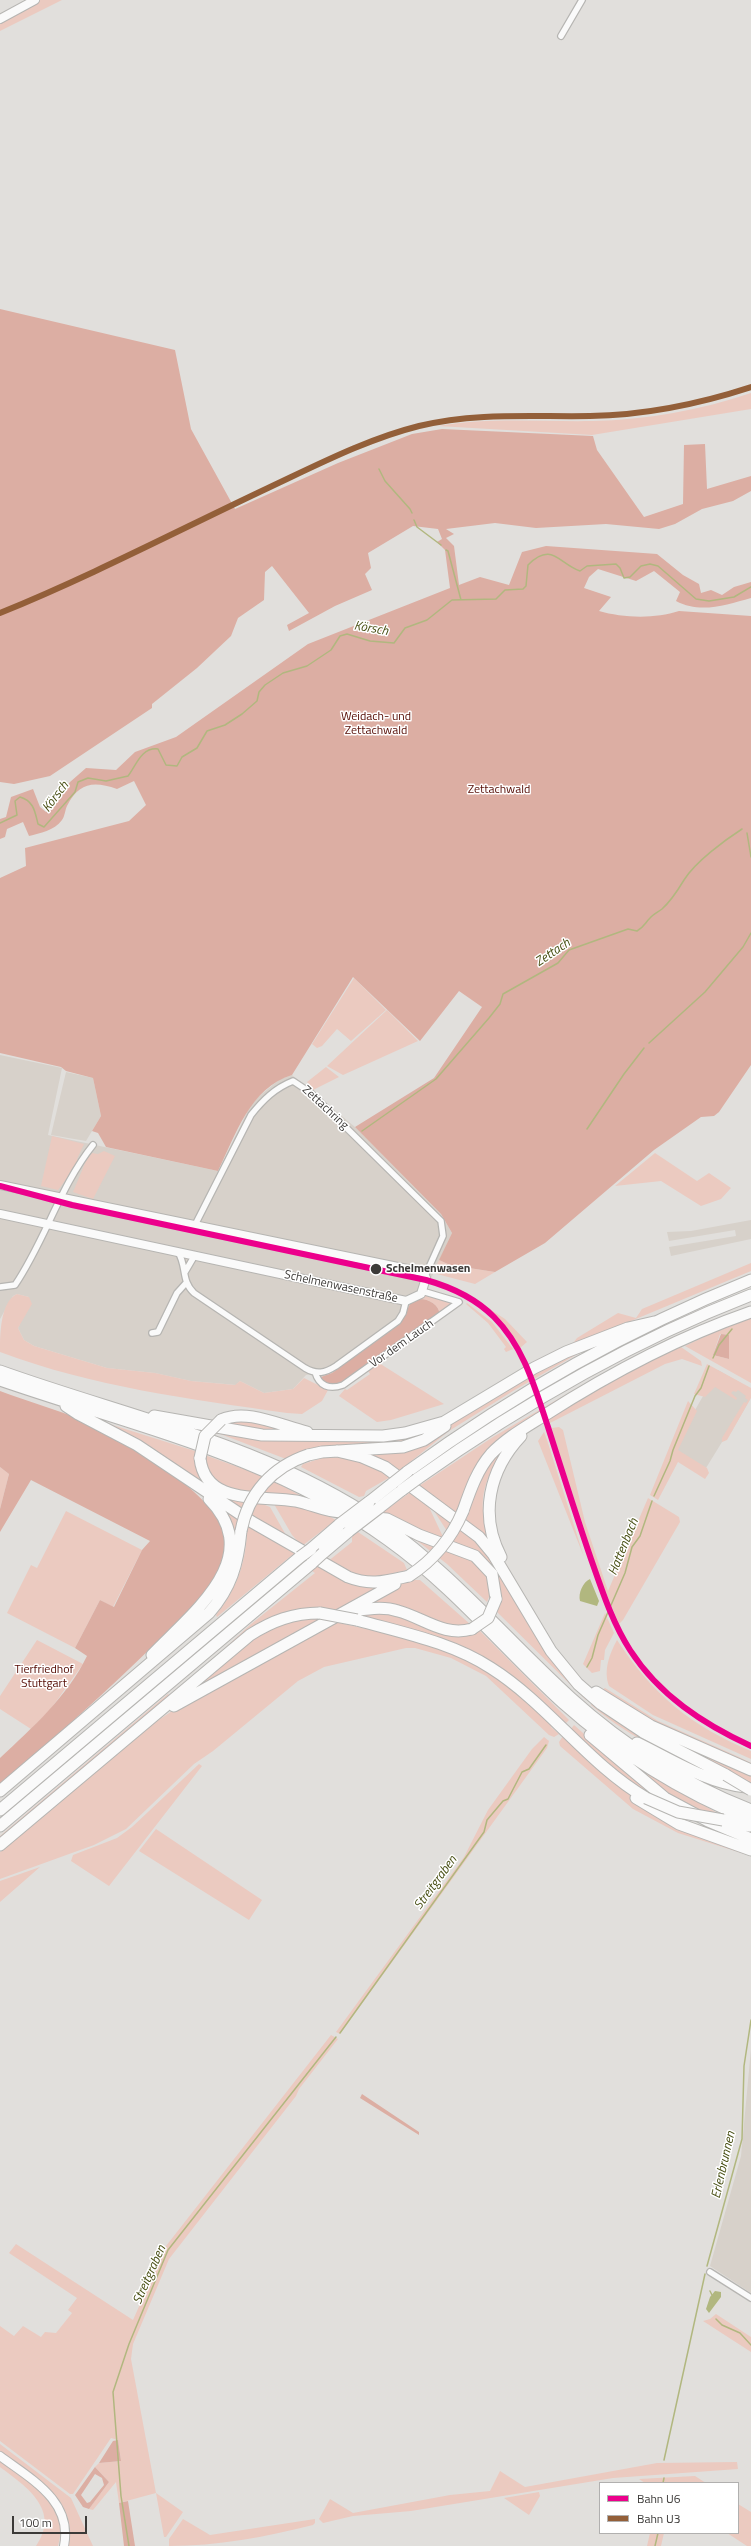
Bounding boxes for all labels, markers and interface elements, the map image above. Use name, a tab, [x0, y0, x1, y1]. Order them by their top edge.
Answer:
water label: Körsch	[353, 618, 389, 640]
park label: Weidach- und Zettachwald	[341, 710, 411, 738]
water label: Körsch	[39, 779, 73, 815]
park label: Zettachwald	[468, 783, 530, 797]
water label: Zettach	[533, 936, 573, 970]
street label: Zettachring	[299, 1083, 351, 1133]
marker: Schelmenwasen	[369, 1262, 383, 1276]
place label: Schelmenwasen	[386, 1262, 470, 1276]
street label: Schelmenwasenstraße	[283, 1268, 399, 1306]
street label: Vor dem Lauch	[367, 1317, 437, 1371]
water label: Hattenbach	[606, 1516, 642, 1578]
park label: Tierfriedhof Stuttgart	[14, 1663, 74, 1691]
water label: Streitgraben	[411, 1853, 461, 1913]
water label: Erlenbrunnen	[709, 2130, 739, 2200]
water label: Streitgraben	[130, 2243, 170, 2307]
legend	[599, 2482, 739, 2534]
text: Bahn U6	[637, 2489, 680, 2508]
scale bar	[14, 2508, 89, 2534]
text: Bahn U3	[637, 2509, 680, 2528]
text: 100 m	[19, 2513, 52, 2532]

